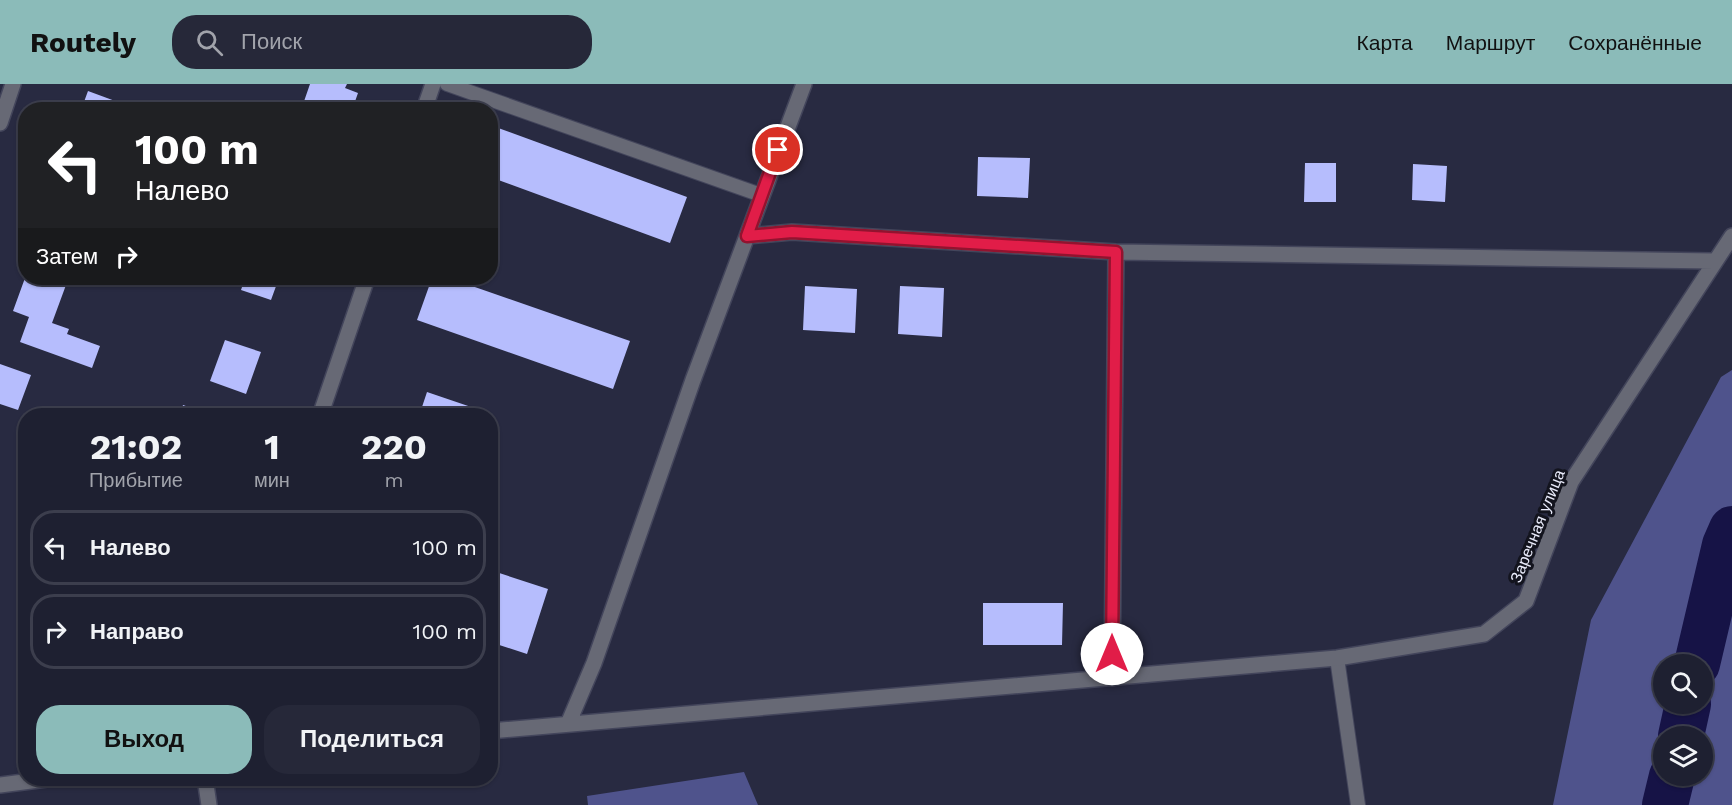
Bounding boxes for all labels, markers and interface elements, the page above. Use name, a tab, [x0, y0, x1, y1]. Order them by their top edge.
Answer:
search box	[172, 15, 592, 69]
text: Routely	[30, 26, 136, 59]
icon: search	[193, 26, 226, 59]
text: Поиск	[241, 29, 302, 54]
text: Карта	[1357, 30, 1413, 55]
text: Маршрут	[1446, 30, 1535, 55]
text: Сохранённые	[1568, 30, 1702, 55]
pin	[752, 124, 803, 175]
text: 100 m	[135, 125, 259, 174]
icon: left	[36, 126, 114, 204]
icon: arrive	[761, 133, 794, 166]
text: Налево	[135, 175, 229, 207]
icon: right	[110, 240, 143, 273]
text: Затем	[36, 244, 98, 269]
text: 21:02	[90, 426, 182, 468]
text: 1	[264, 426, 280, 468]
text: 220	[361, 426, 427, 468]
street label: Заречная улица	[1506, 467, 1569, 585]
text: Прибытие	[89, 468, 183, 492]
text: мин	[254, 468, 290, 492]
text: m	[384, 468, 403, 492]
icon: left	[39, 531, 72, 564]
text: Налево	[90, 535, 171, 560]
text: 100 m	[413, 535, 477, 560]
icon: right	[39, 615, 72, 648]
text: Направо	[90, 619, 184, 644]
text: 100 m	[413, 619, 477, 644]
position arrow	[1080, 622, 1144, 686]
map controls	[1653, 654, 1713, 786]
button: search	[1653, 654, 1713, 714]
button: Выход	[36, 705, 252, 774]
button: Поделиться	[264, 705, 480, 774]
button: layers	[1653, 726, 1713, 786]

